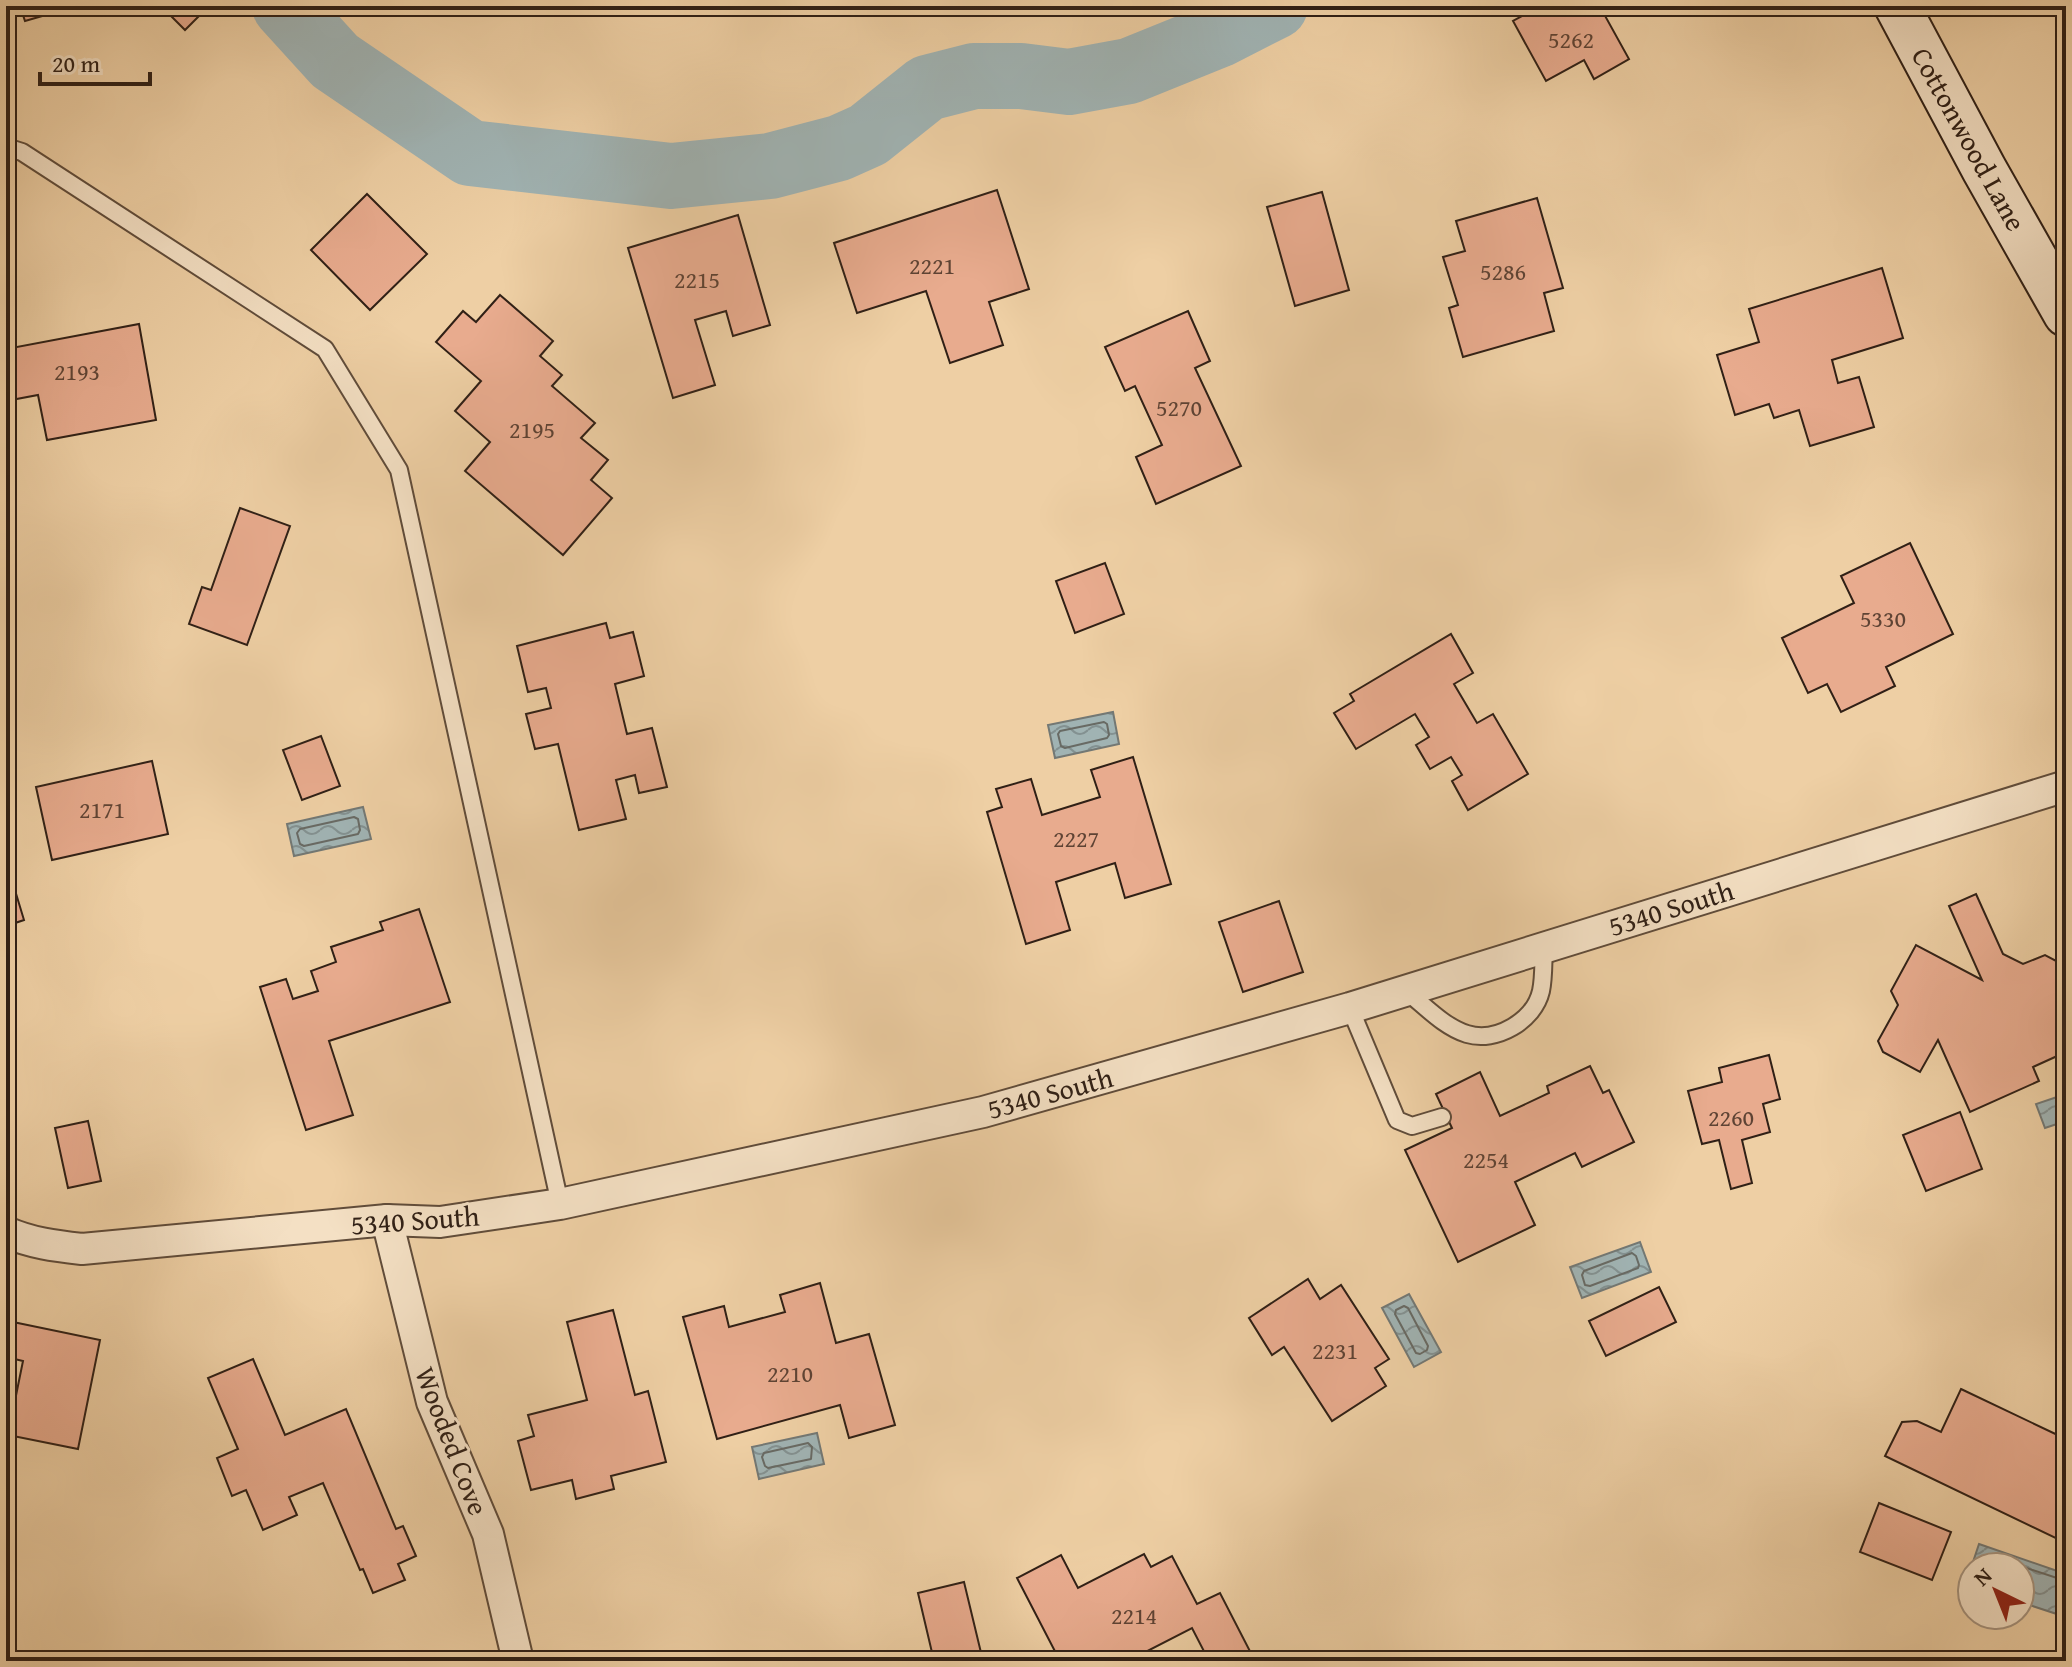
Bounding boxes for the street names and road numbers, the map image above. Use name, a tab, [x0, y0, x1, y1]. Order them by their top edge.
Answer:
street label: Cottonwood Lane	[1902, 40, 2037, 238]
street label: 5340 South	[1603, 869, 1739, 946]
street label: 5340 South	[982, 1056, 1118, 1129]
street label: 5340 South	[349, 1195, 481, 1244]
street label: Wooded Cove	[405, 1361, 500, 1521]

